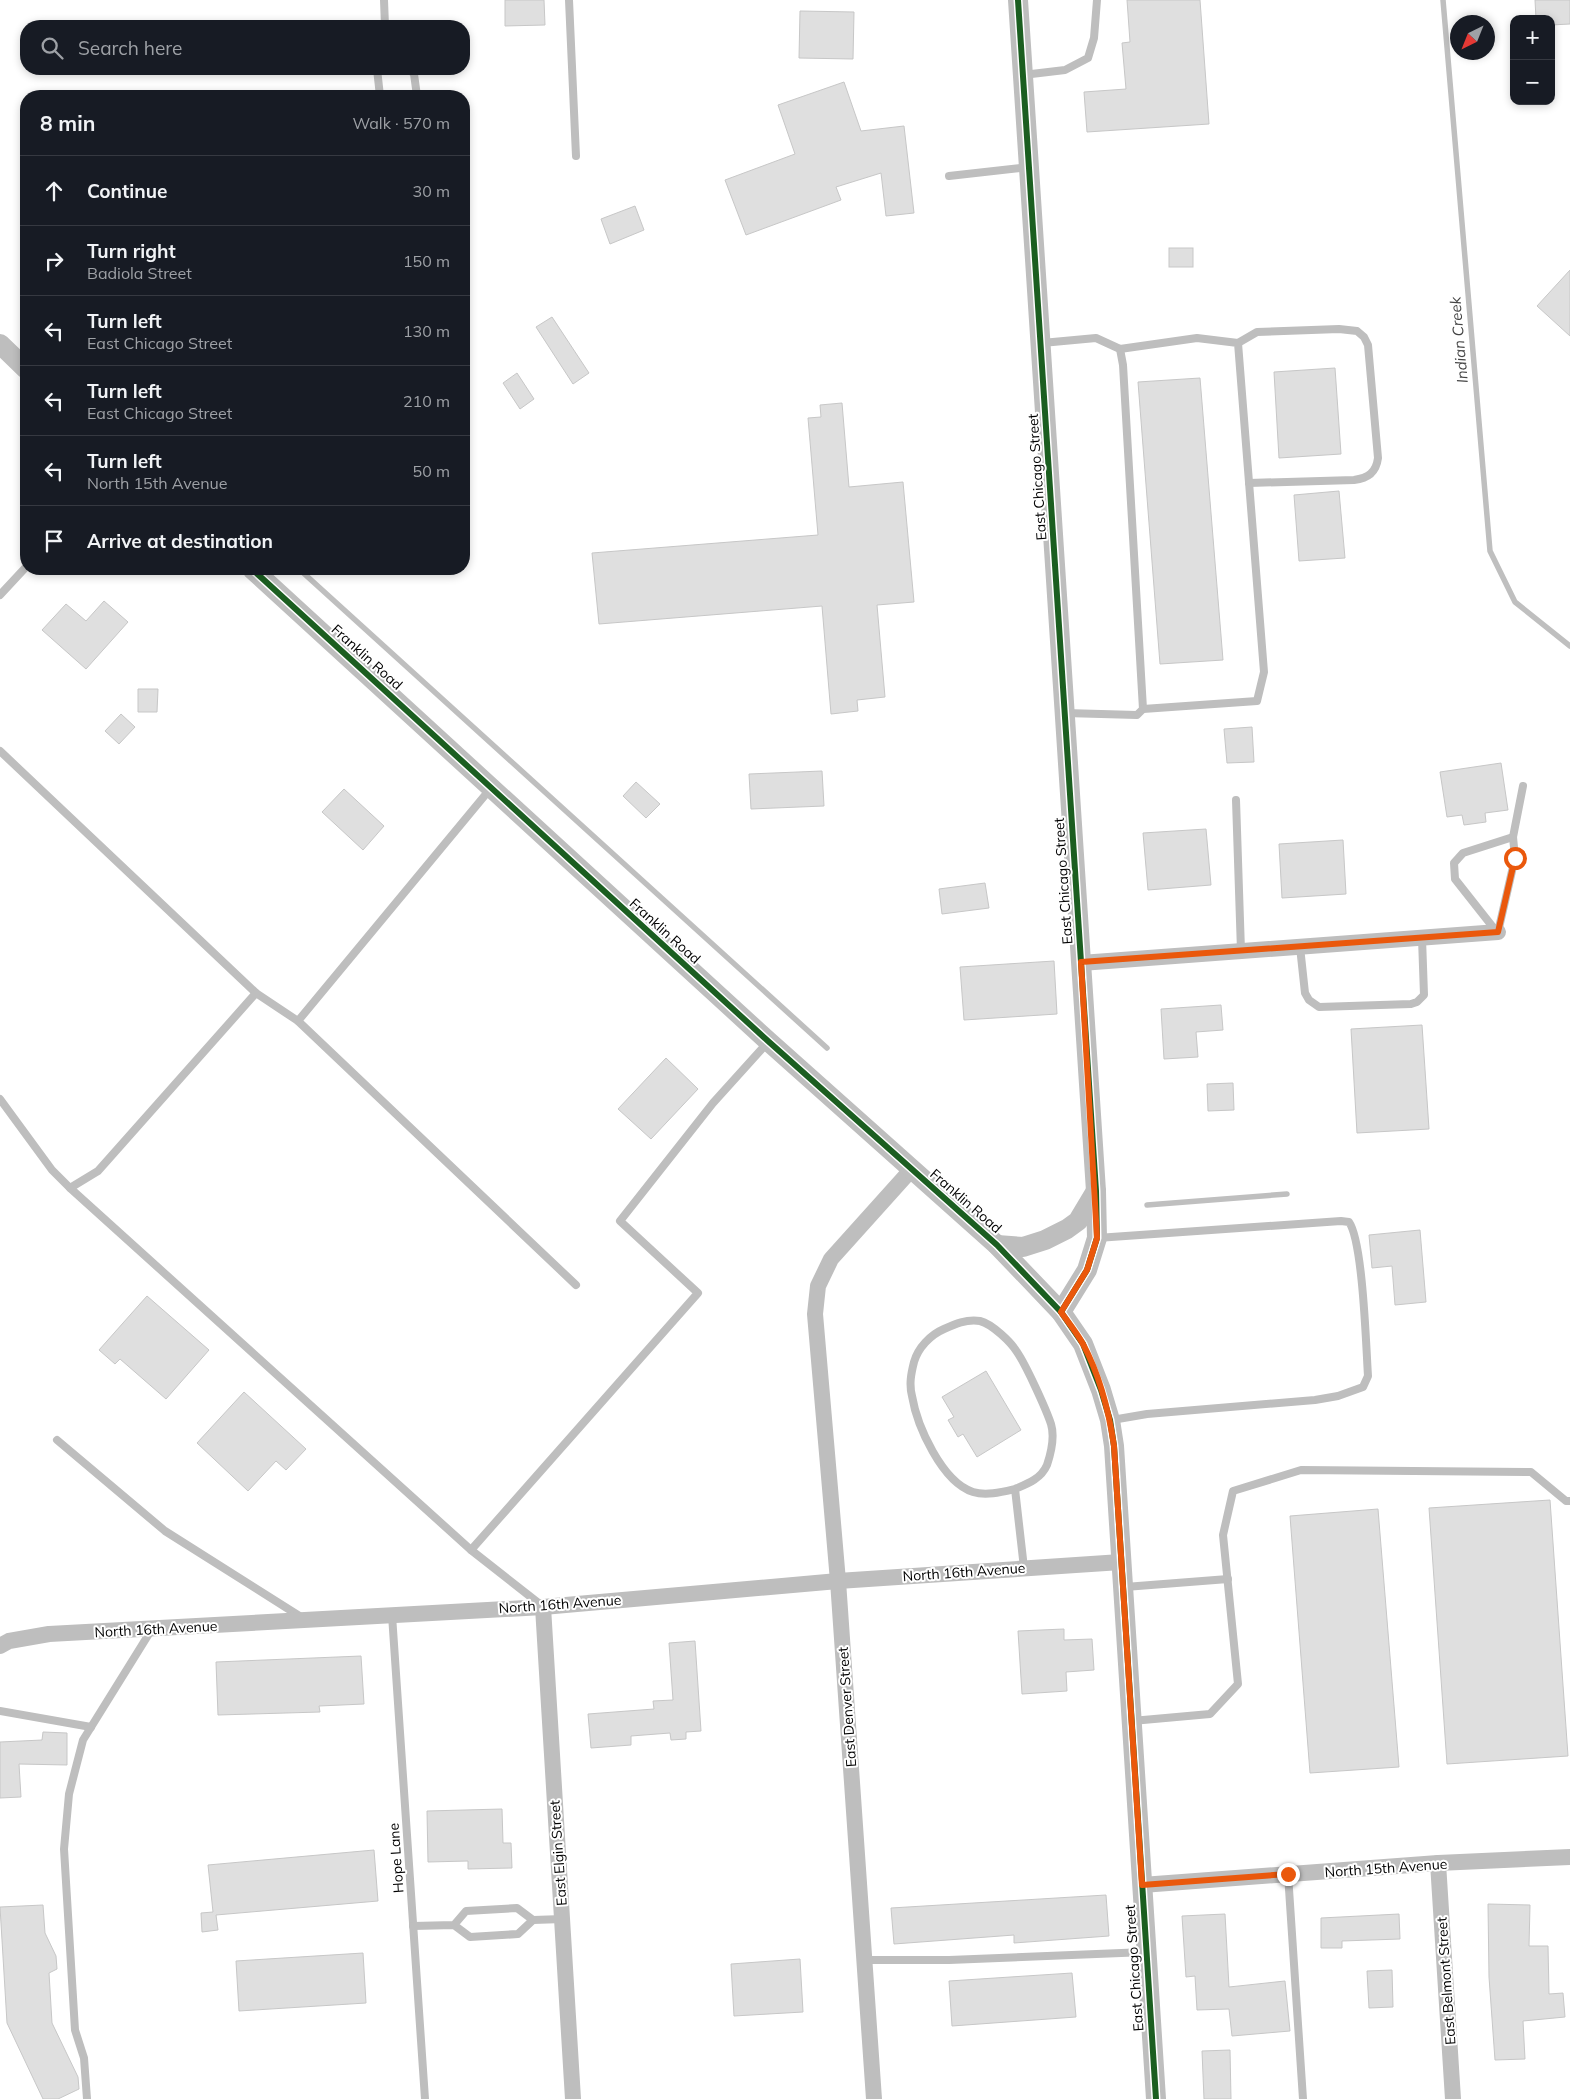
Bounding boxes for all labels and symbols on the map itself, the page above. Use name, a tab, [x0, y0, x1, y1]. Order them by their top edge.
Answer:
north arrow	[1450, 15, 1495, 60]
water label: Indian Creek	[1445, 295, 1472, 384]
street label: East Chicago Street	[1024, 413, 1050, 541]
street label: Franklin Road	[328, 620, 406, 694]
street label: East Chicago Street	[1050, 817, 1076, 945]
route start	[1504, 847, 1527, 870]
street label: Franklin Road	[626, 894, 704, 968]
street label: Franklin Road	[926, 1165, 1006, 1237]
street label: North 16th Avenue	[902, 1559, 1026, 1585]
street label: North 16th Avenue	[498, 1591, 622, 1617]
street label: North 16th Avenue	[94, 1617, 218, 1641]
street label: East Denver Street	[834, 1646, 860, 1768]
street label: East Elgin Street	[545, 1799, 571, 1906]
street label: Hope Lane	[385, 1822, 407, 1894]
street label: North 15th Avenue	[1324, 1855, 1448, 1881]
route end	[1277, 1863, 1300, 1886]
street label: East Chicago Street	[1121, 1904, 1147, 2032]
street label: East Belmont Street	[1433, 1916, 1459, 2046]

